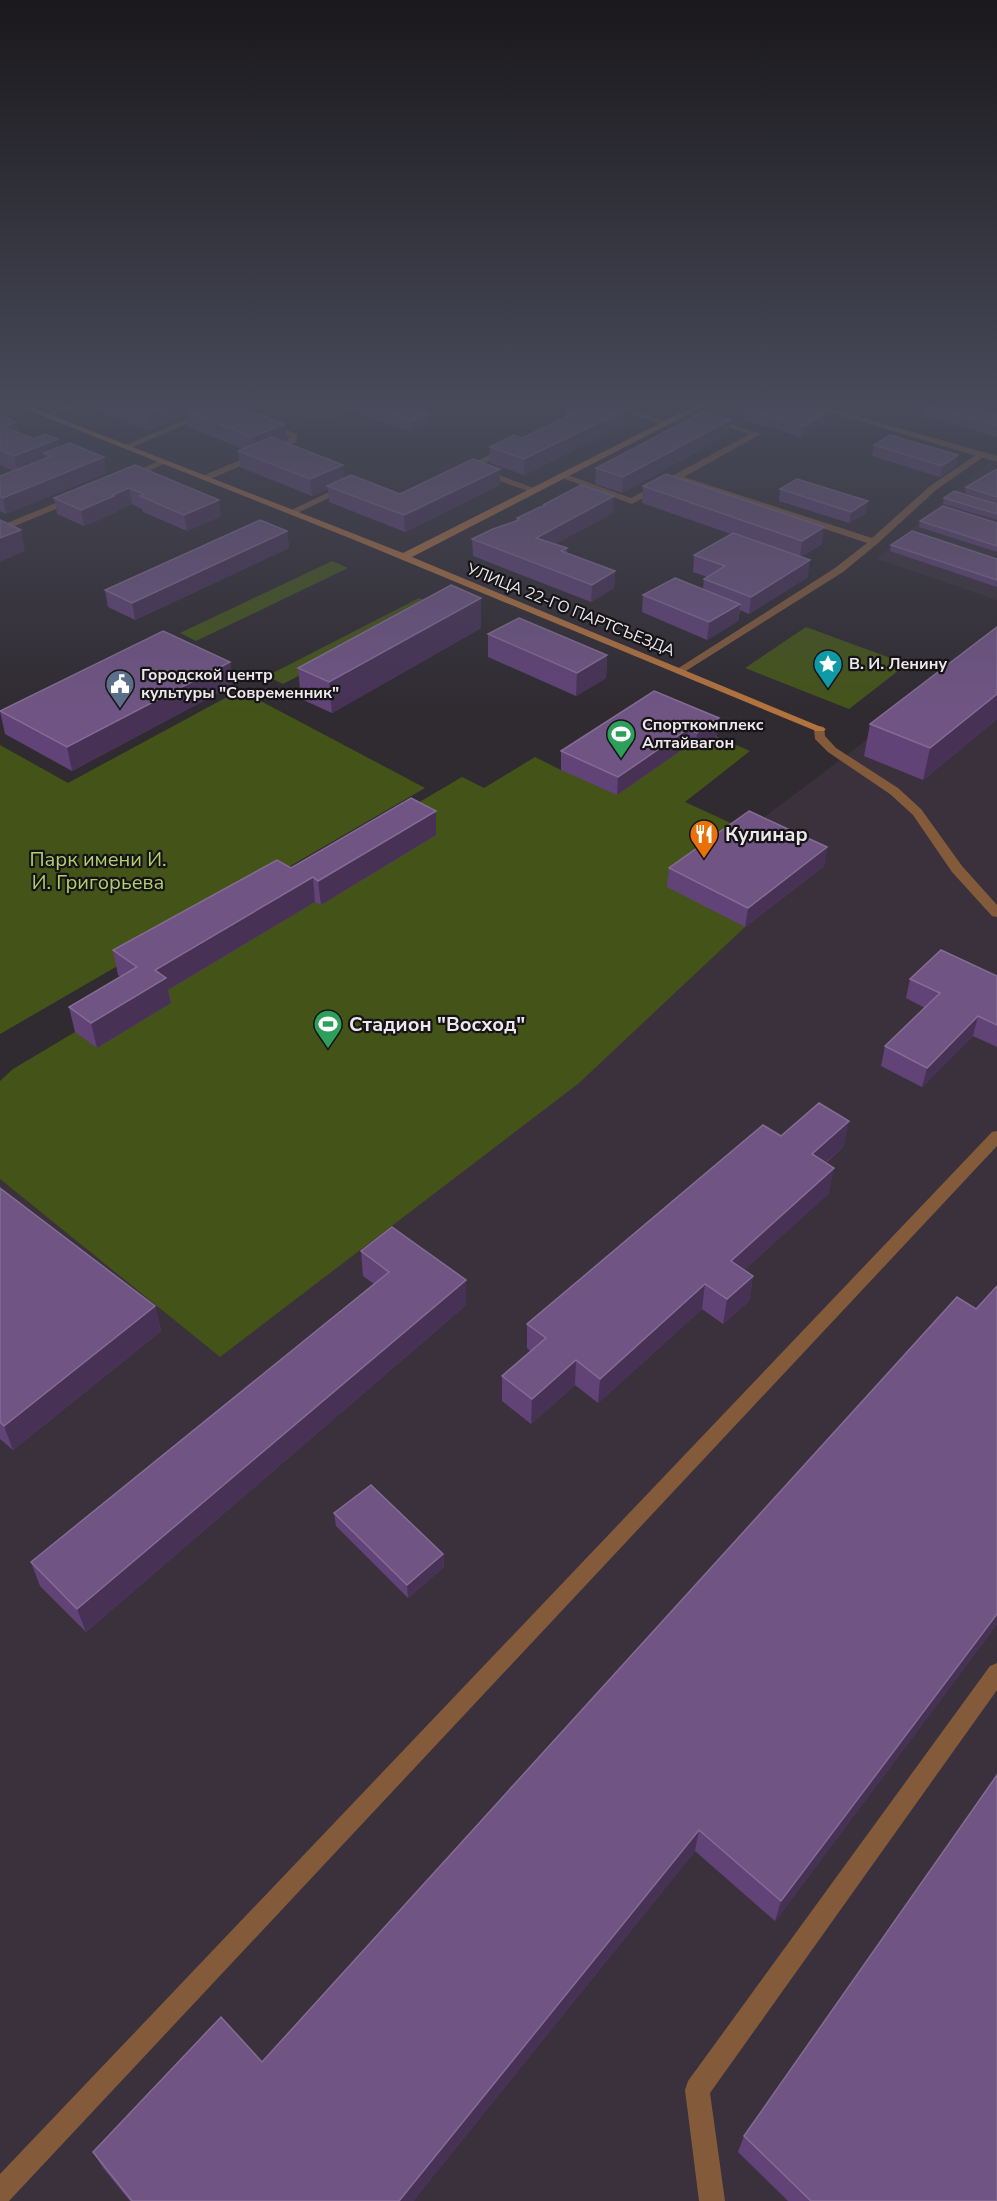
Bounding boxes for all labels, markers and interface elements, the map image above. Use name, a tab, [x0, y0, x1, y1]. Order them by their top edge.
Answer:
street label: УЛИЦА 22-ГО ПАРТСЪЕЗДА	[463, 558, 679, 662]
place icon: В. И. Ленину	[812, 648, 844, 690]
place label: В. И. Ленину	[849, 653, 947, 675]
place label: Городской центр культуры "Современник"	[141, 664, 339, 704]
public building icon: Городской центр культуры "Современник"	[104, 668, 136, 710]
place label: Спорткомплекс Алтайвагон	[642, 714, 764, 754]
sports icon: Спорткомплекс Алтайвагон	[605, 718, 637, 760]
restaurant icon: Кулинар	[688, 818, 720, 860]
place label: Кулинар	[725, 821, 808, 848]
park label: Парк имени И. И. Григорьева	[29, 846, 167, 896]
sports icon: Стадион "Восход"	[312, 1008, 344, 1050]
place label: Стадион "Восход"	[349, 1011, 525, 1038]

